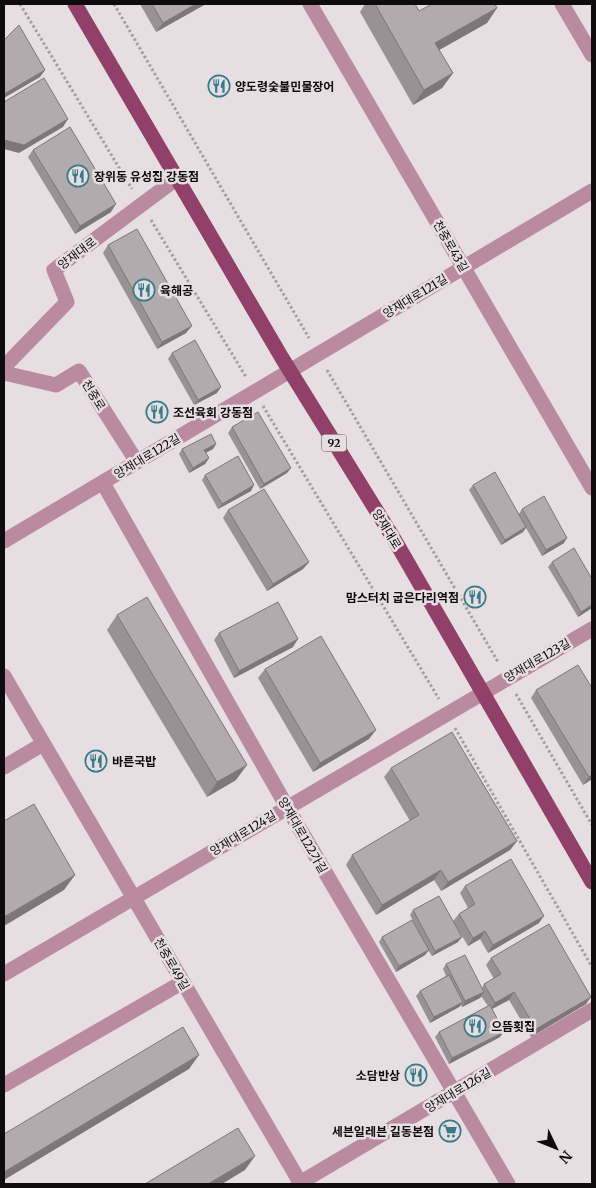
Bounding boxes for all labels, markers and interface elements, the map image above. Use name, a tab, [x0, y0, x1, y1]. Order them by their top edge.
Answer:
restaurant icon: 양도령숯불민물장어	[207, 74, 231, 98]
place label: 양도령숯불민물장어	[235, 79, 334, 94]
restaurant icon: 장위동 유성집 강동점	[66, 164, 90, 188]
place label: 장위동 유성집 강동점	[94, 169, 199, 184]
street label: 천중로43길	[430, 217, 472, 275]
street label: 양재대로	[55, 234, 99, 272]
street label: 양재대로121길	[380, 271, 450, 321]
restaurant icon: 육해공	[132, 278, 156, 302]
place label: 육해공	[160, 283, 193, 298]
street label: 천중로	[79, 377, 109, 413]
restaurant icon: 조선육회 강동점	[145, 400, 169, 424]
place label: 조선육회 강동점	[173, 405, 253, 420]
street label: 양재대로122길	[111, 430, 183, 482]
road number: 92	[322, 434, 346, 452]
street label: 양재대로	[369, 506, 405, 552]
restaurant icon: 맘스터치 굽은다리역점	[463, 585, 487, 609]
place label: 맘스터치 굽은다리역점	[346, 590, 459, 605]
street label: 양재대로123길	[501, 635, 573, 685]
restaurant icon: 바른국밥	[84, 749, 108, 773]
place label: 바른국밥	[112, 754, 156, 769]
street label: 양재대로122가길	[275, 794, 331, 876]
street label: 양재대로124길	[207, 807, 279, 859]
street label: 천중로49길	[151, 935, 193, 993]
restaurant icon: 으뜸횟집	[463, 1014, 487, 1038]
place label: 으뜸횟집	[491, 1019, 535, 1034]
restaurant icon: 소담반상	[404, 1063, 428, 1087]
street label: 양재대로126길	[422, 1064, 494, 1116]
place label: 소담반상	[356, 1068, 400, 1083]
supermarket icon: 세븐일레븐 길동본점	[438, 1119, 462, 1143]
north arrow	[531, 1123, 581, 1173]
place label: 세븐일레븐 길동본점	[332, 1124, 434, 1139]
text: N	[555, 1147, 576, 1167]

